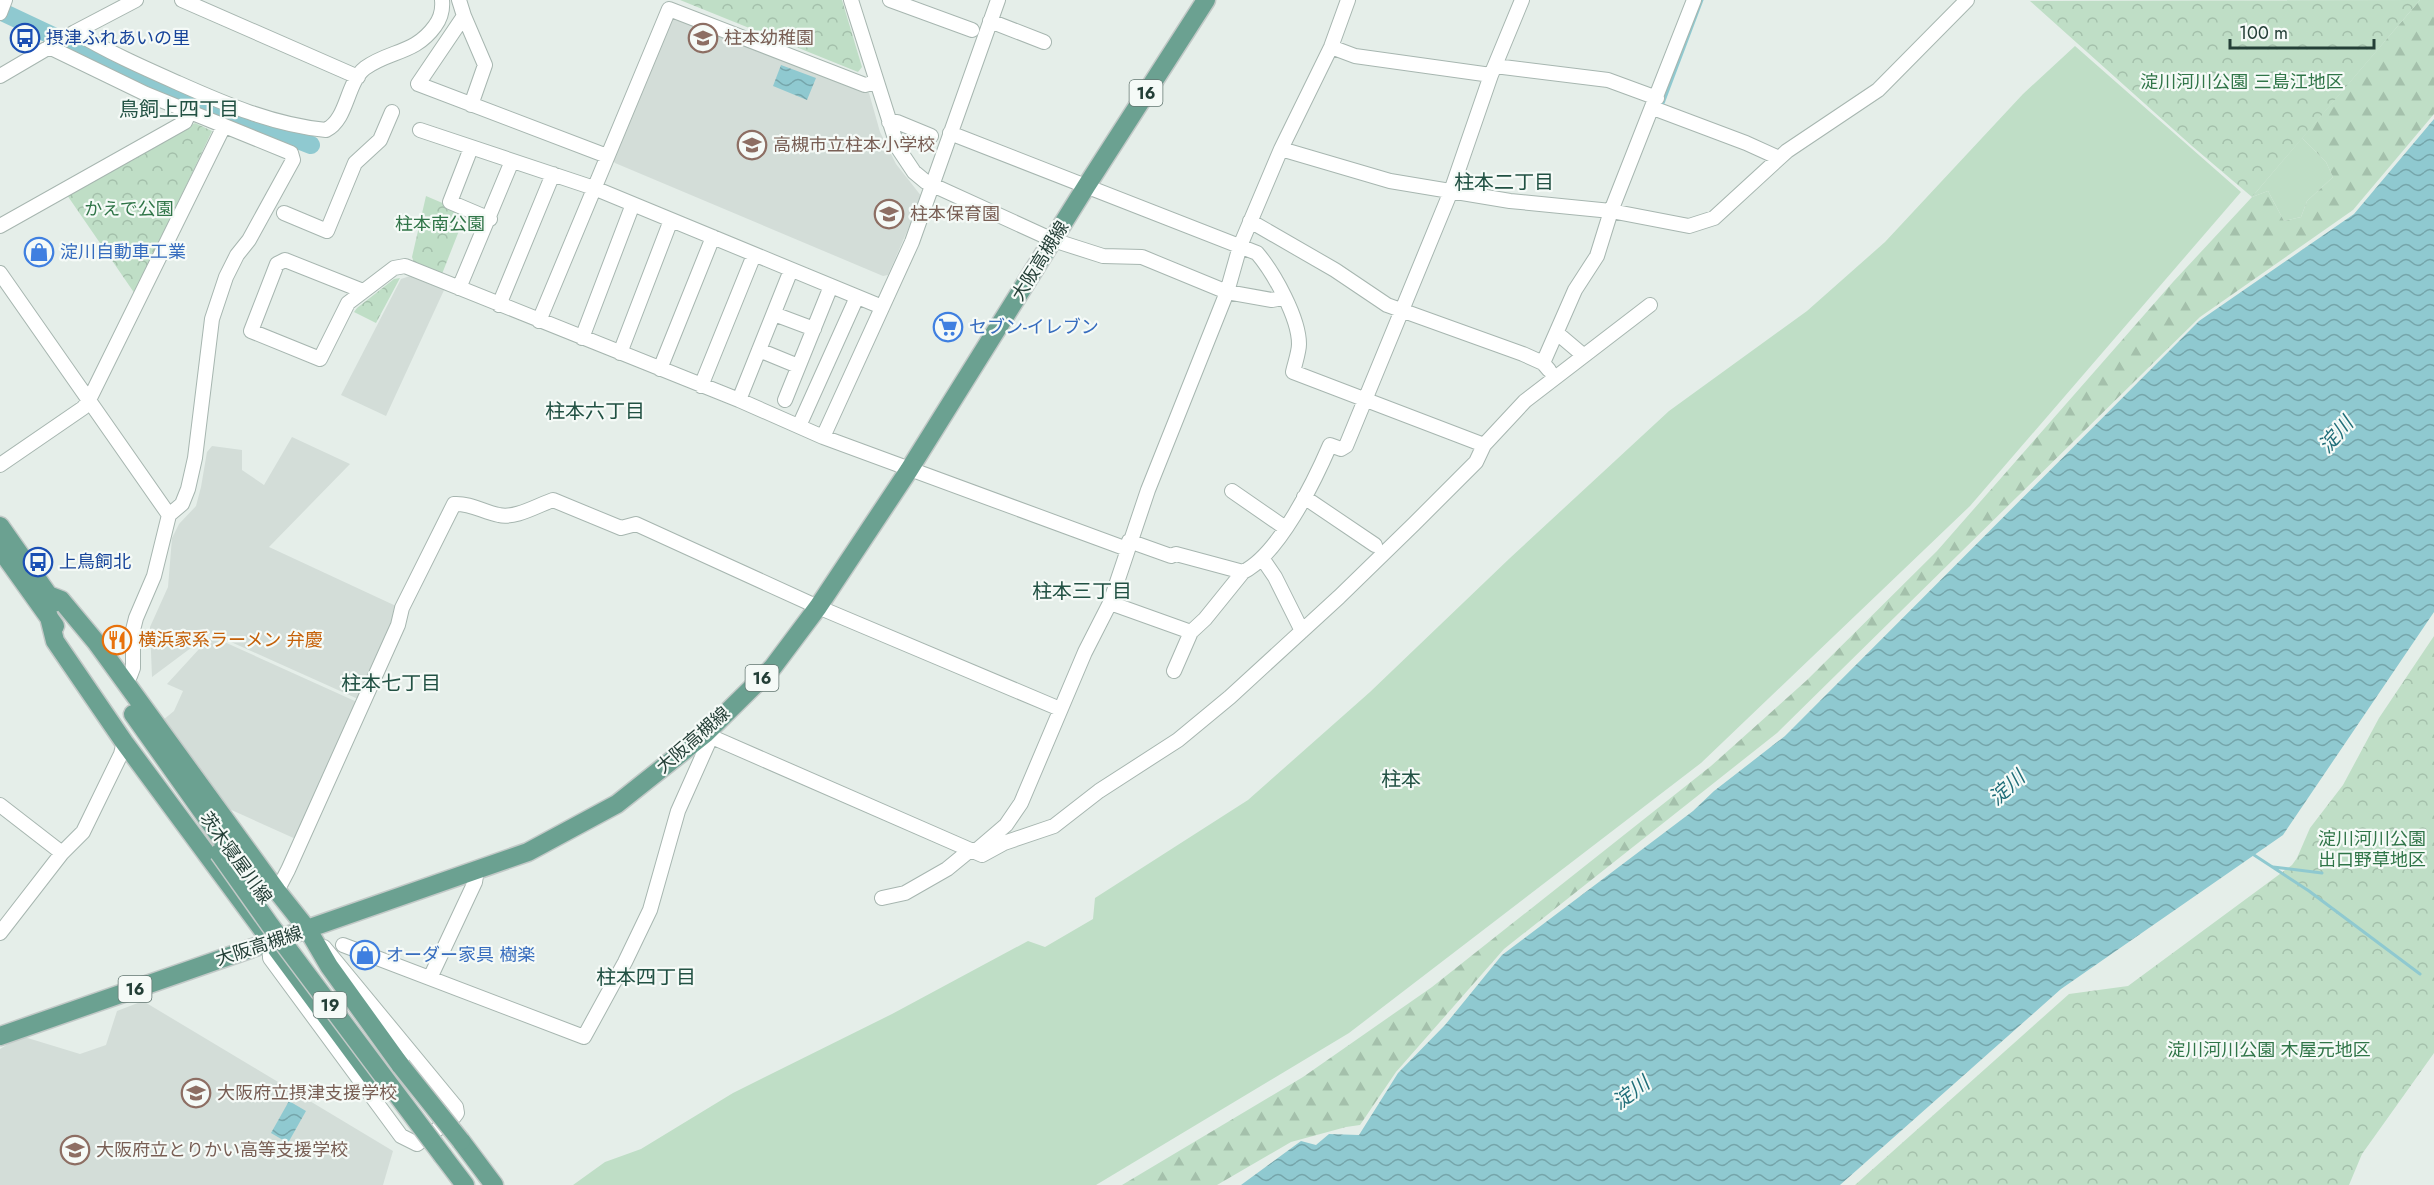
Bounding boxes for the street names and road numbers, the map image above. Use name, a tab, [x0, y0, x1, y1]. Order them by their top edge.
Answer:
road number: 16	[1130, 80, 1162, 106]
street label: 大阪高槻線	[1005, 216, 1075, 306]
road number: 16	[746, 665, 778, 691]
street label: 大阪高槻線	[651, 701, 735, 779]
street label: 茨木寝屋川線	[194, 807, 278, 909]
street label: 大阪高槻線	[212, 920, 306, 972]
road number: 16	[118, 976, 152, 1002]
road number: 19	[314, 992, 346, 1018]

